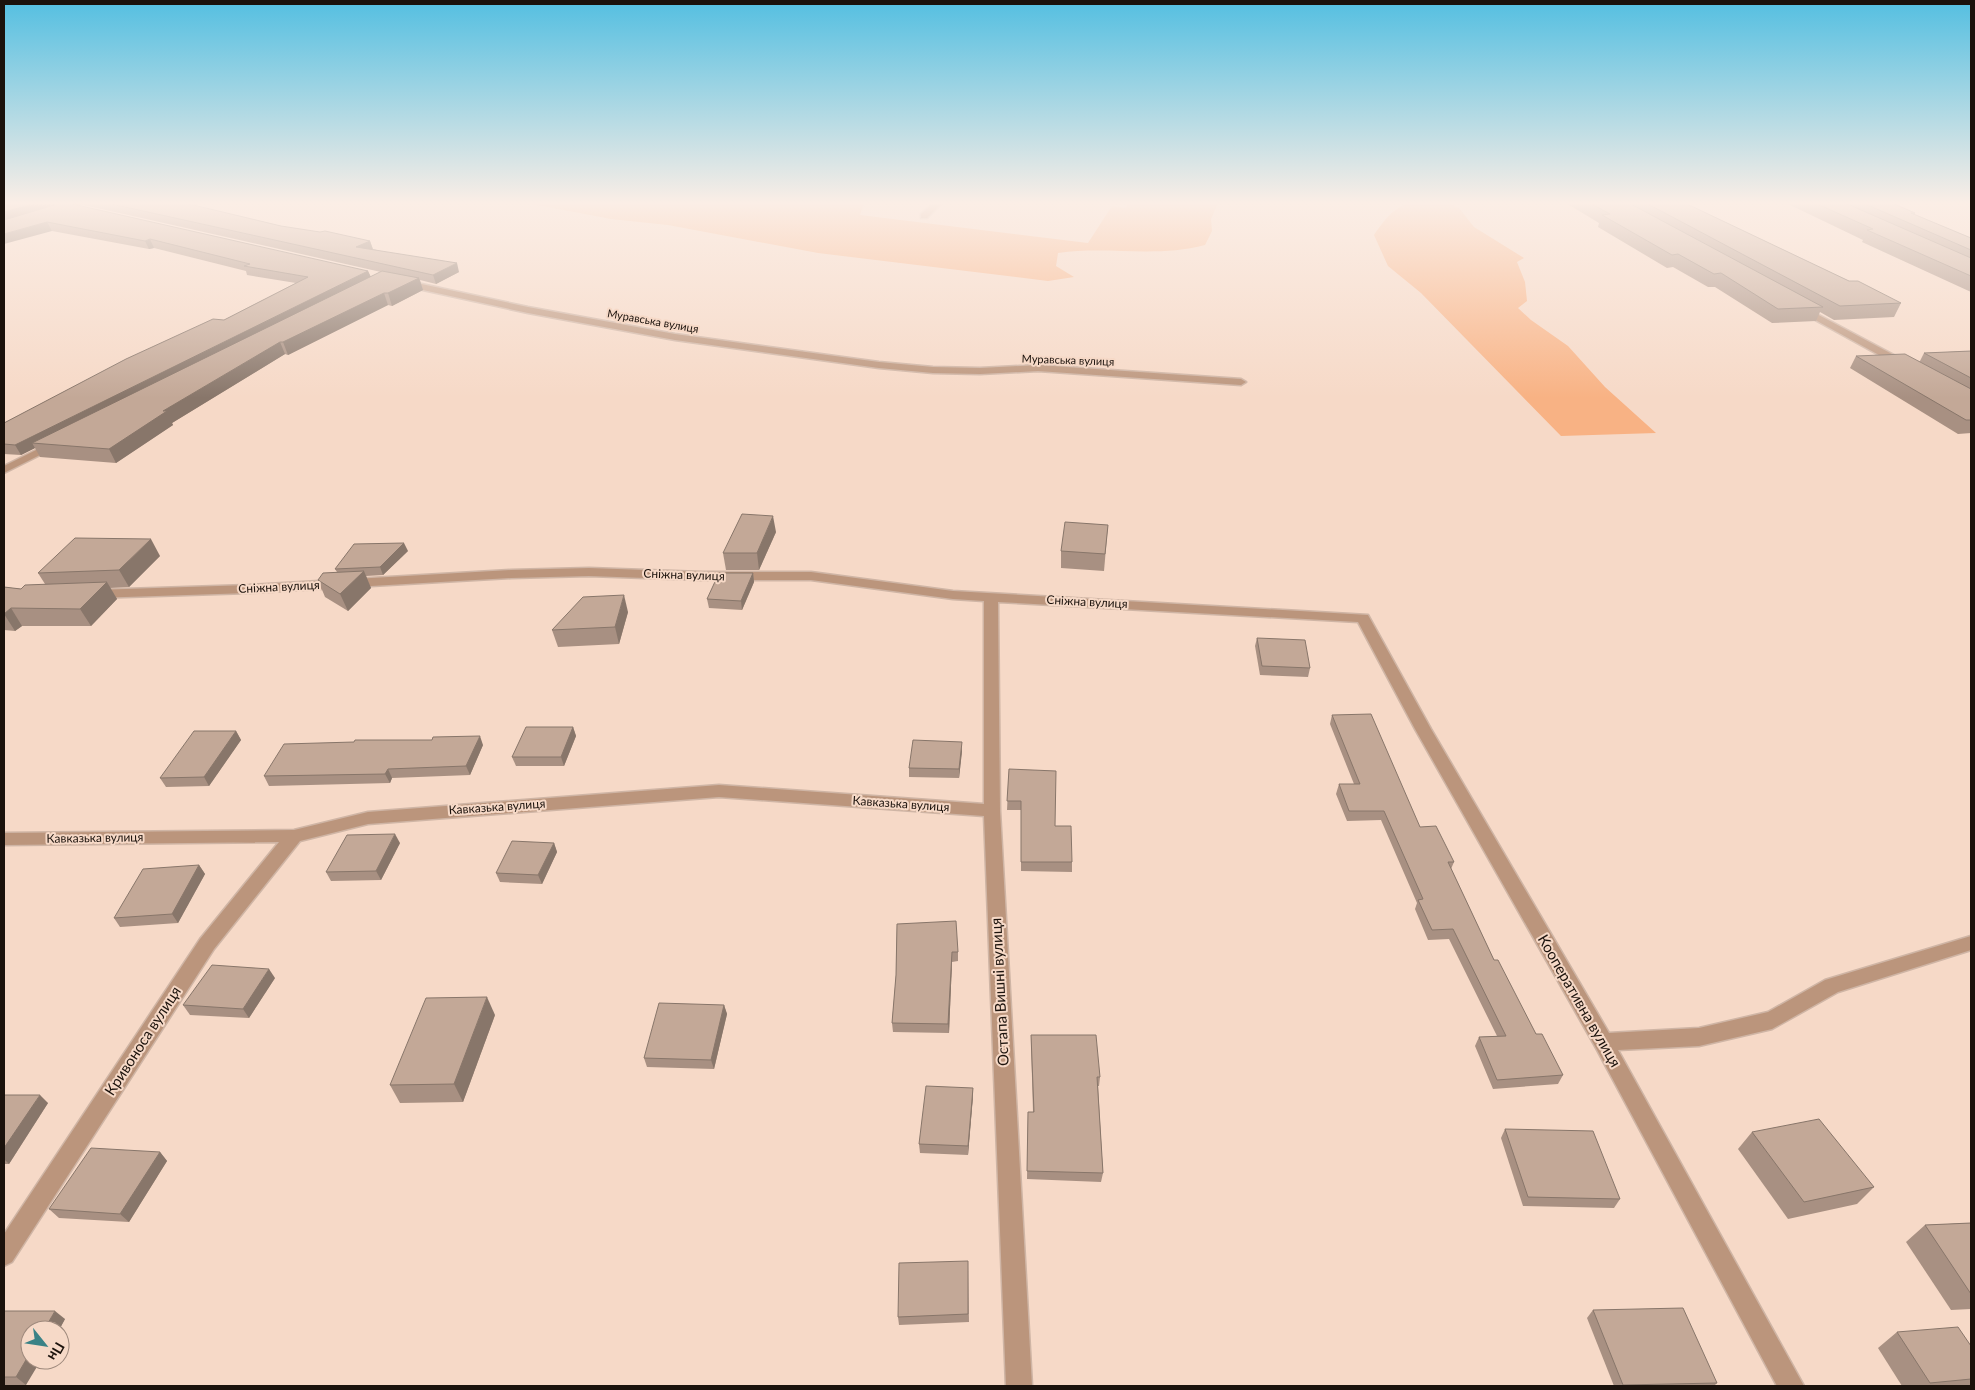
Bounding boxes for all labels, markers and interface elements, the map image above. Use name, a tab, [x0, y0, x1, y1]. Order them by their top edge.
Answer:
street label: Муравська вулиця	[606, 306, 700, 335]
street label: Муравська вулиця	[1021, 351, 1115, 368]
street label: Сніжна вулиця	[643, 566, 725, 583]
street label: Сніжна вулиця	[238, 577, 320, 596]
street label: Сніжна вулиця	[1046, 592, 1128, 611]
street label: Кавказька вулиця	[852, 793, 950, 814]
street label: Кавказька вулиця	[448, 796, 546, 817]
street label: Кавказька вулиця	[46, 829, 144, 846]
street label: Остапа Вишні вулиця	[986, 918, 1012, 1067]
street label: Кооперативна вулиця	[1535, 931, 1625, 1070]
street label: Кривоноса вулиця	[100, 983, 184, 1098]
north arrow	[20, 1320, 70, 1370]
text: Пн	[45, 1340, 69, 1364]

